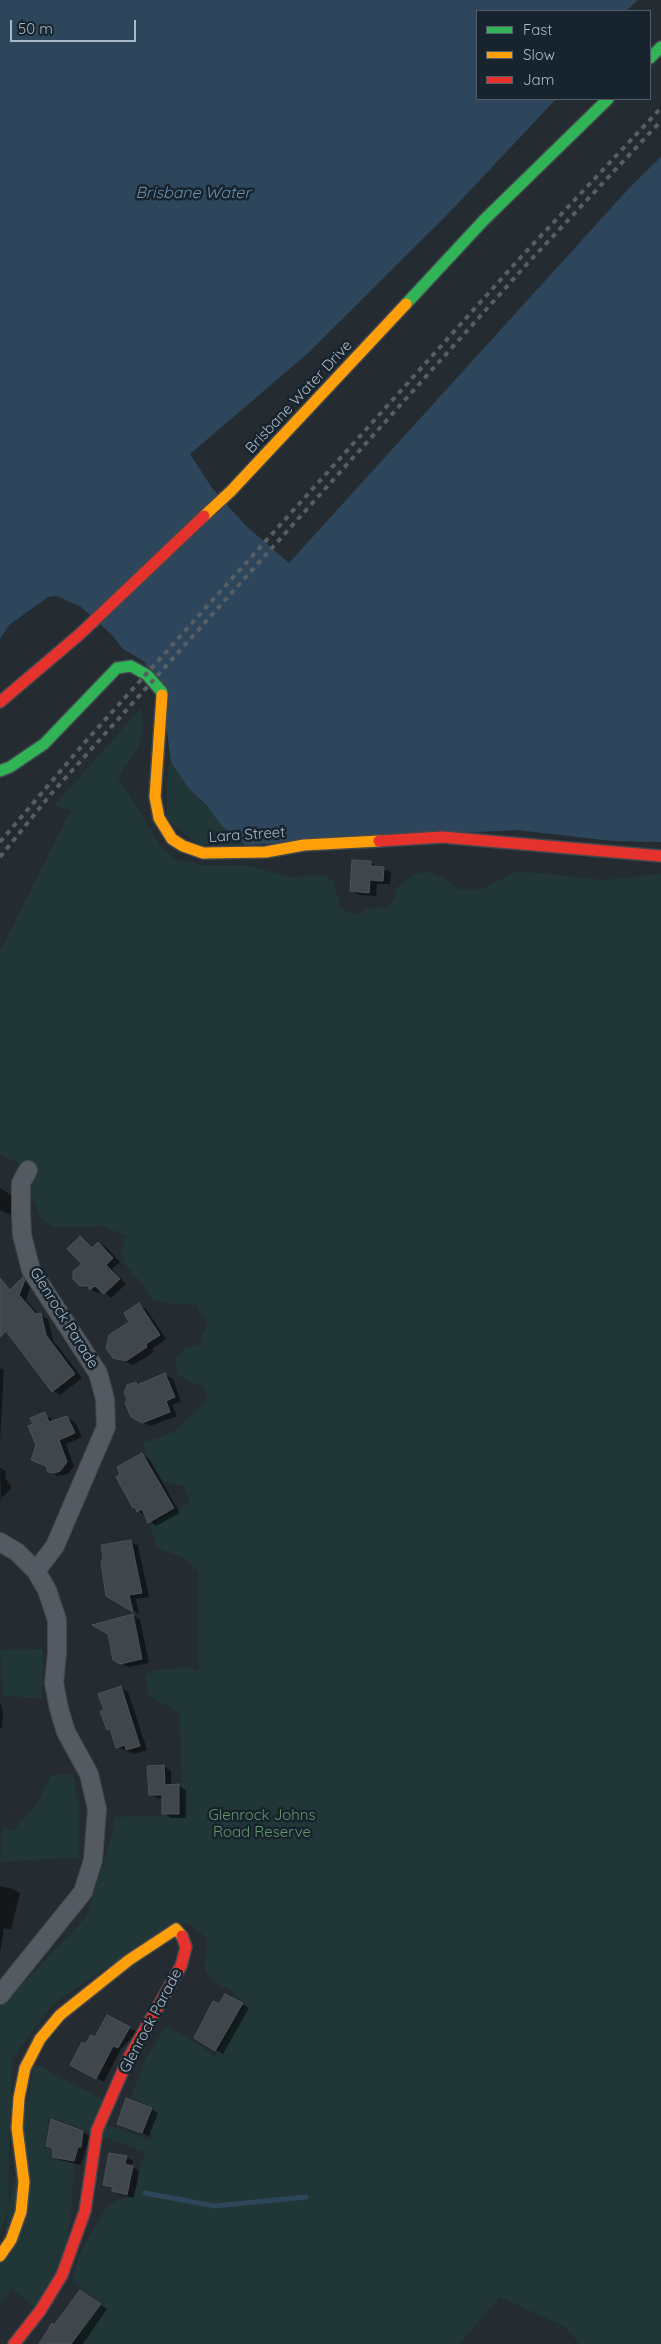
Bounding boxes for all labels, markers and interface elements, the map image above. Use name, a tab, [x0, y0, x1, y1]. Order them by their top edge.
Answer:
scale bar	[12, 10, 139, 42]
legend	[476, 10, 651, 100]
text: 50 m	[18, 19, 53, 38]
text: Fast	[523, 20, 552, 39]
text: Slow	[523, 45, 555, 64]
text: Jam	[523, 70, 554, 89]
water label: Brisbane Water	[135, 183, 251, 203]
street label: Brisbane Water Drive	[242, 337, 356, 457]
street label: Lara Street	[208, 823, 286, 847]
street label: Glenrock Parade	[26, 1264, 102, 1372]
park label: Glenrock Johns Road Reserve	[208, 1806, 316, 1841]
street label: Glenrock Parade	[116, 1966, 186, 2076]

